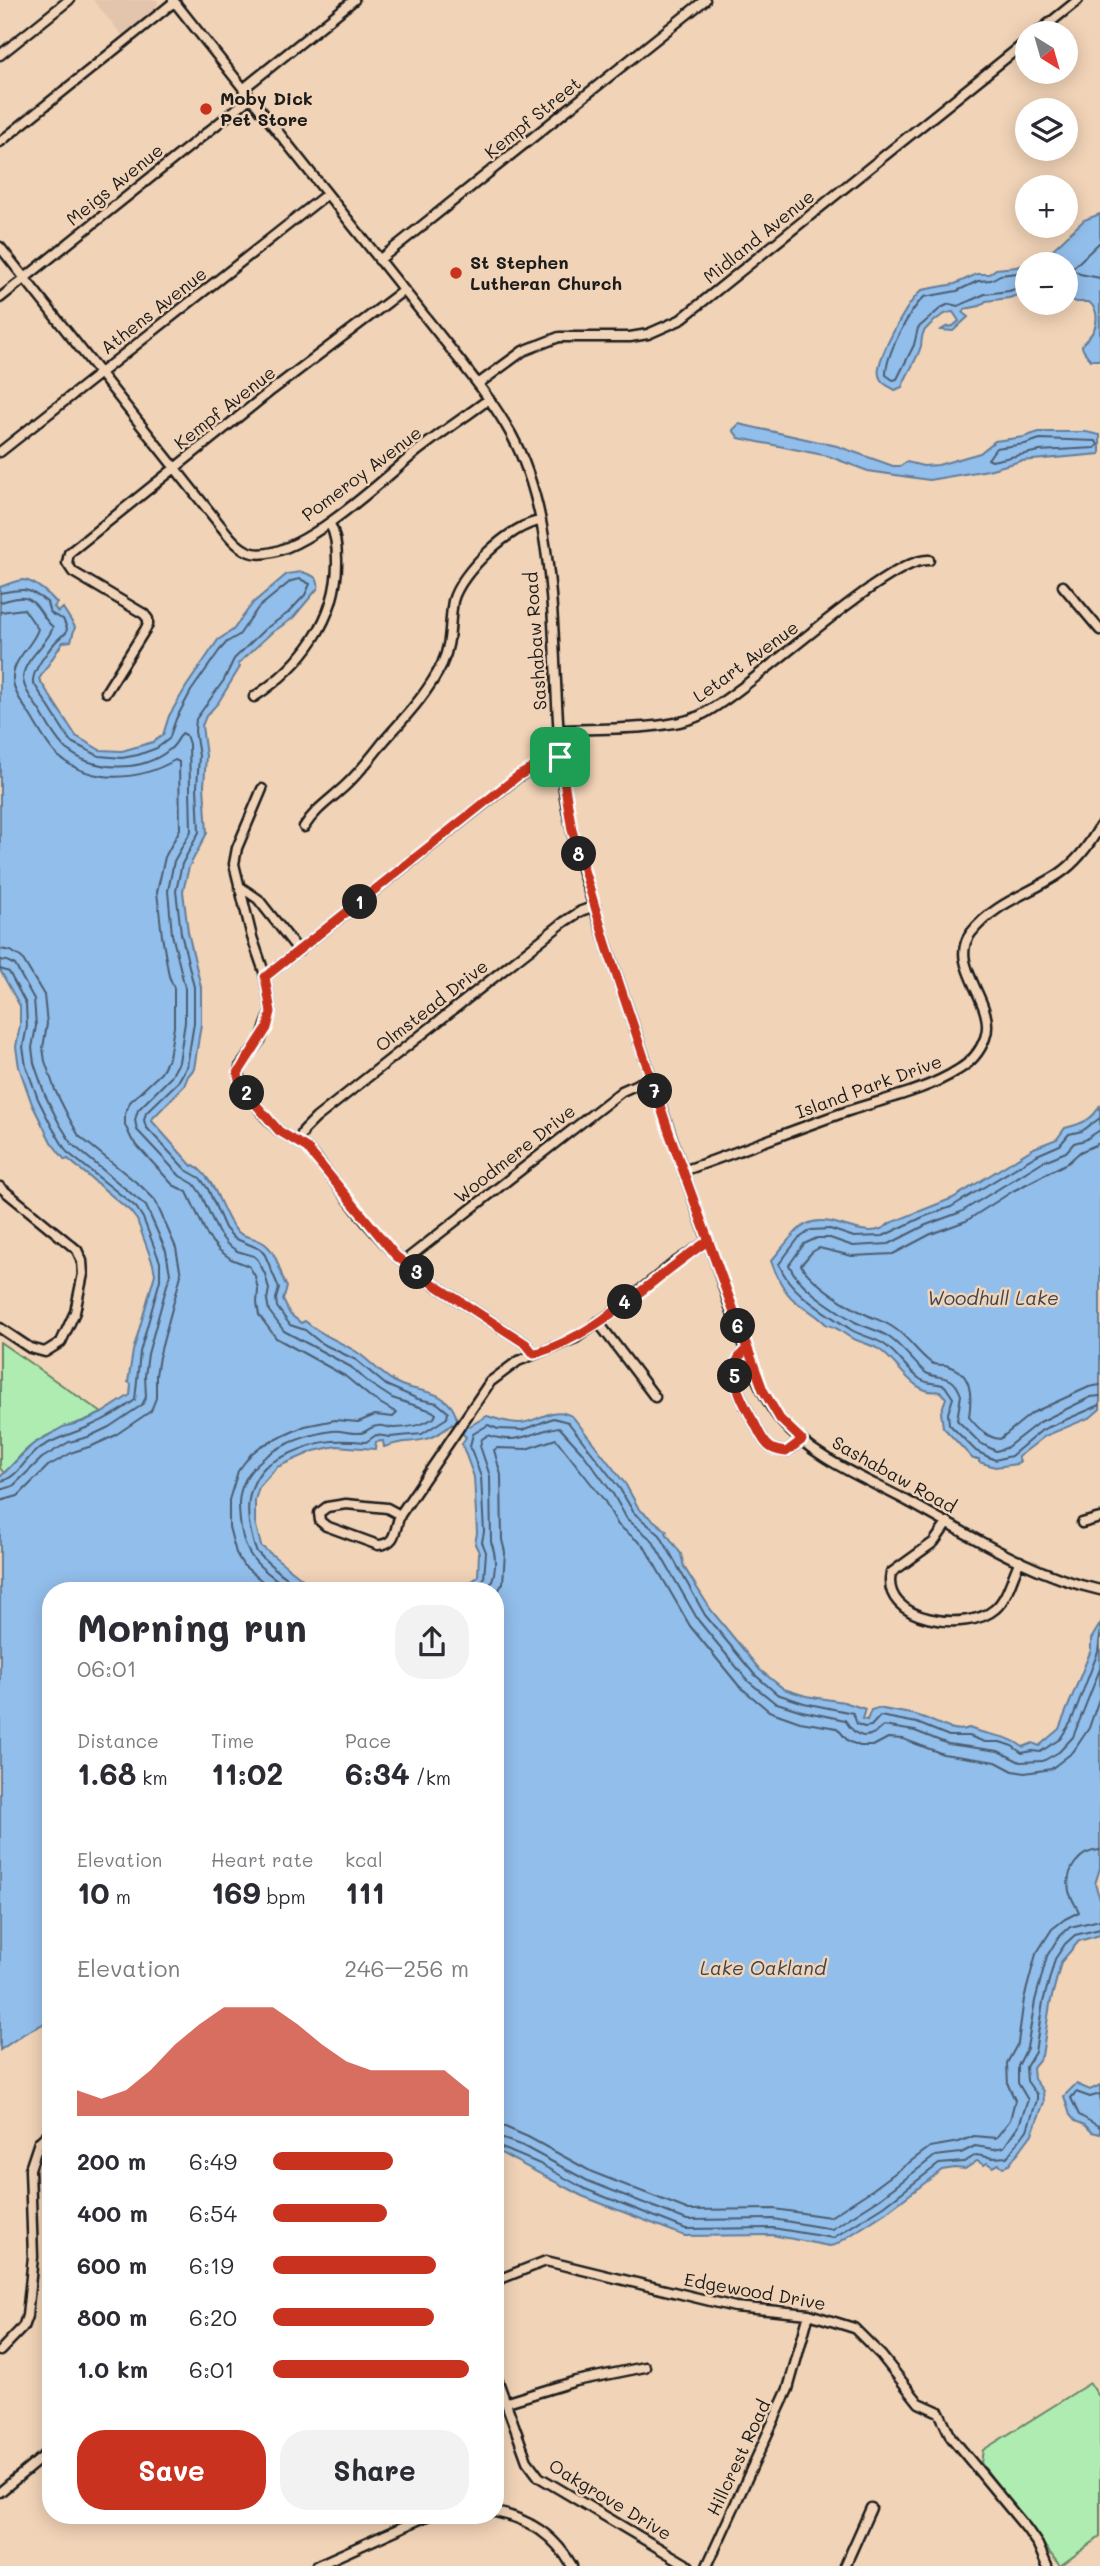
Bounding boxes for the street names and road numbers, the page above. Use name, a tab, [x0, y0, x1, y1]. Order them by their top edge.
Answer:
street label: Kempf Street	[479, 71, 586, 164]
street label: Meigs Avenue	[61, 138, 168, 231]
street label: Midland Avenue	[698, 184, 819, 288]
street label: Athens Avenue	[95, 261, 211, 359]
street label: Kempf Avenue	[169, 360, 280, 454]
street label: Pomeroy Avenue	[297, 420, 426, 526]
street label: Sashabaw Road	[518, 571, 552, 711]
street label: Letart Avenue	[688, 615, 803, 708]
street label: Olmstead Drive	[370, 954, 493, 1057]
street label: Island Park Drive	[792, 1049, 945, 1124]
street label: Woodmere Drive	[449, 1098, 580, 1208]
street label: Sashabaw Road	[828, 1430, 961, 1518]
street label: Edgewood Drive	[682, 2267, 828, 2315]
street label: Hillcrest Road	[701, 2396, 775, 2519]
street label: Oakgrove Drive	[545, 2453, 676, 2545]

